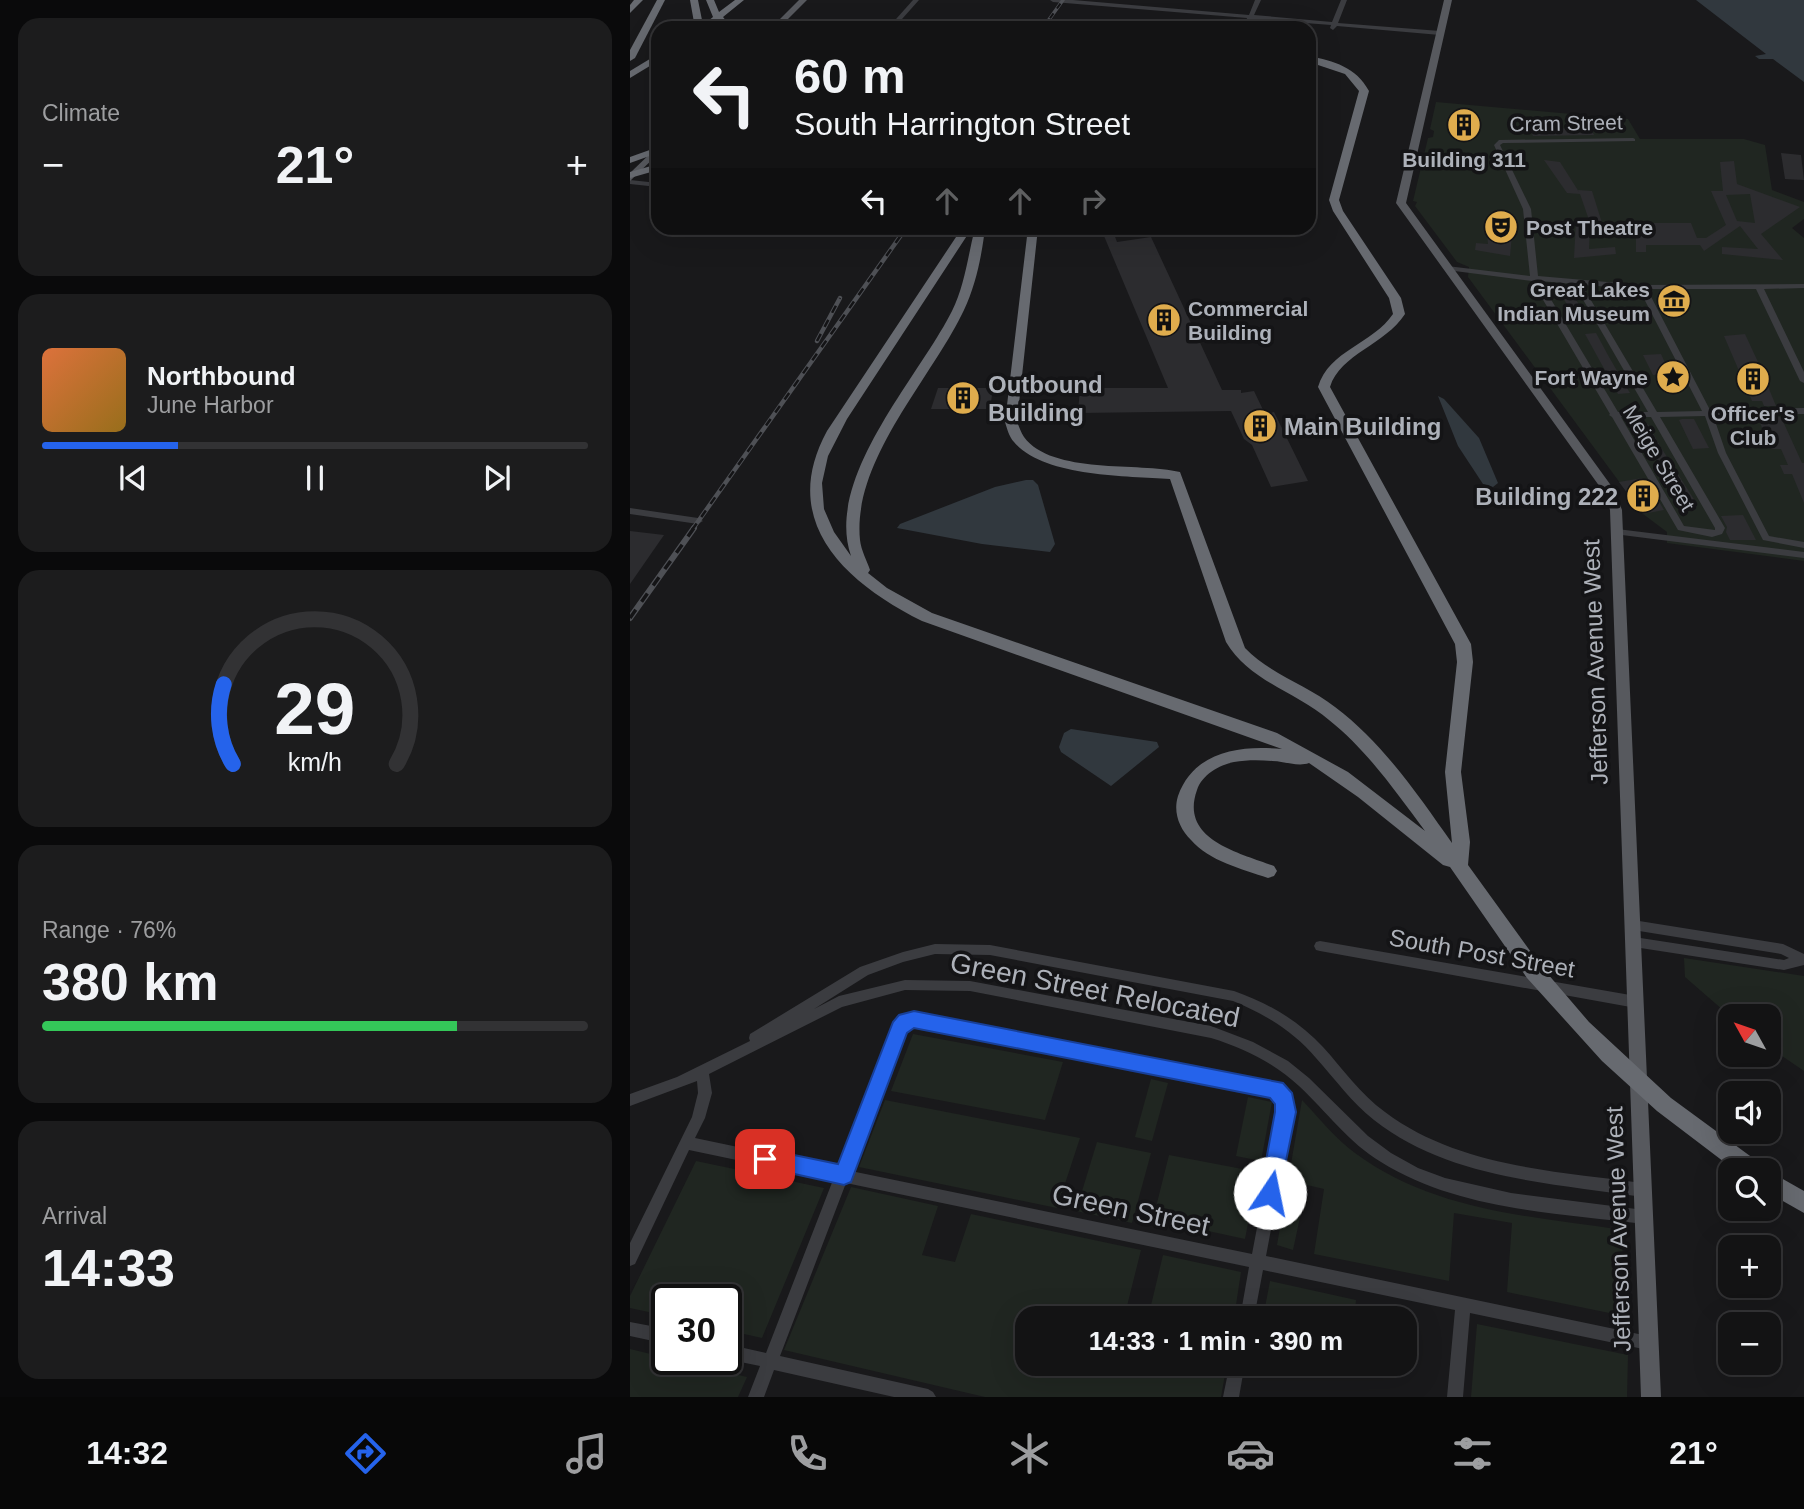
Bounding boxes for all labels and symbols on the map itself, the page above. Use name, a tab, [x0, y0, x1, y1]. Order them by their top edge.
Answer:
building icon: Building 311	[1445, 106, 1483, 144]
street label: Cram Street	[1509, 111, 1623, 135]
place label: Building 311	[1402, 148, 1526, 171]
theatre icon: Post Theatre	[1482, 208, 1520, 246]
place label: Post Theatre	[1526, 216, 1653, 239]
place label: Great Lakes Indian Museum	[1497, 278, 1650, 325]
museum icon: Great Lakes Indian Museum	[1655, 282, 1693, 320]
place label: Commercial Building	[1188, 297, 1308, 344]
building icon: Commercial Building	[1145, 301, 1183, 339]
place icon: Fort Wayne	[1654, 358, 1692, 396]
building icon: Officer's Club	[1734, 360, 1772, 398]
place label: Fort Wayne	[1534, 366, 1648, 389]
place label: Outbound Building	[988, 371, 1103, 426]
building icon: Outbound Building	[944, 379, 982, 417]
street label: Meige Street	[1618, 401, 1700, 515]
place label: Officer's Club	[1711, 402, 1795, 449]
building icon: Main Building	[1241, 407, 1279, 445]
place label: Main Building	[1284, 413, 1441, 440]
building icon: Building 222	[1624, 477, 1662, 515]
place label: Building 222	[1475, 483, 1618, 510]
street label: Jefferson Avenue West	[1577, 539, 1613, 785]
street label: South Post Street	[1387, 923, 1577, 983]
street label: Green Street Relocated	[948, 947, 1242, 1033]
north arrow	[1718, 1004, 1782, 1068]
street label: Jefferson Avenue West	[1600, 1106, 1636, 1352]
pin	[735, 1129, 795, 1189]
position arrow	[1233, 1156, 1307, 1230]
street label: Green Street	[1049, 1178, 1213, 1242]
speed limit sign: 30	[651, 1284, 742, 1375]

